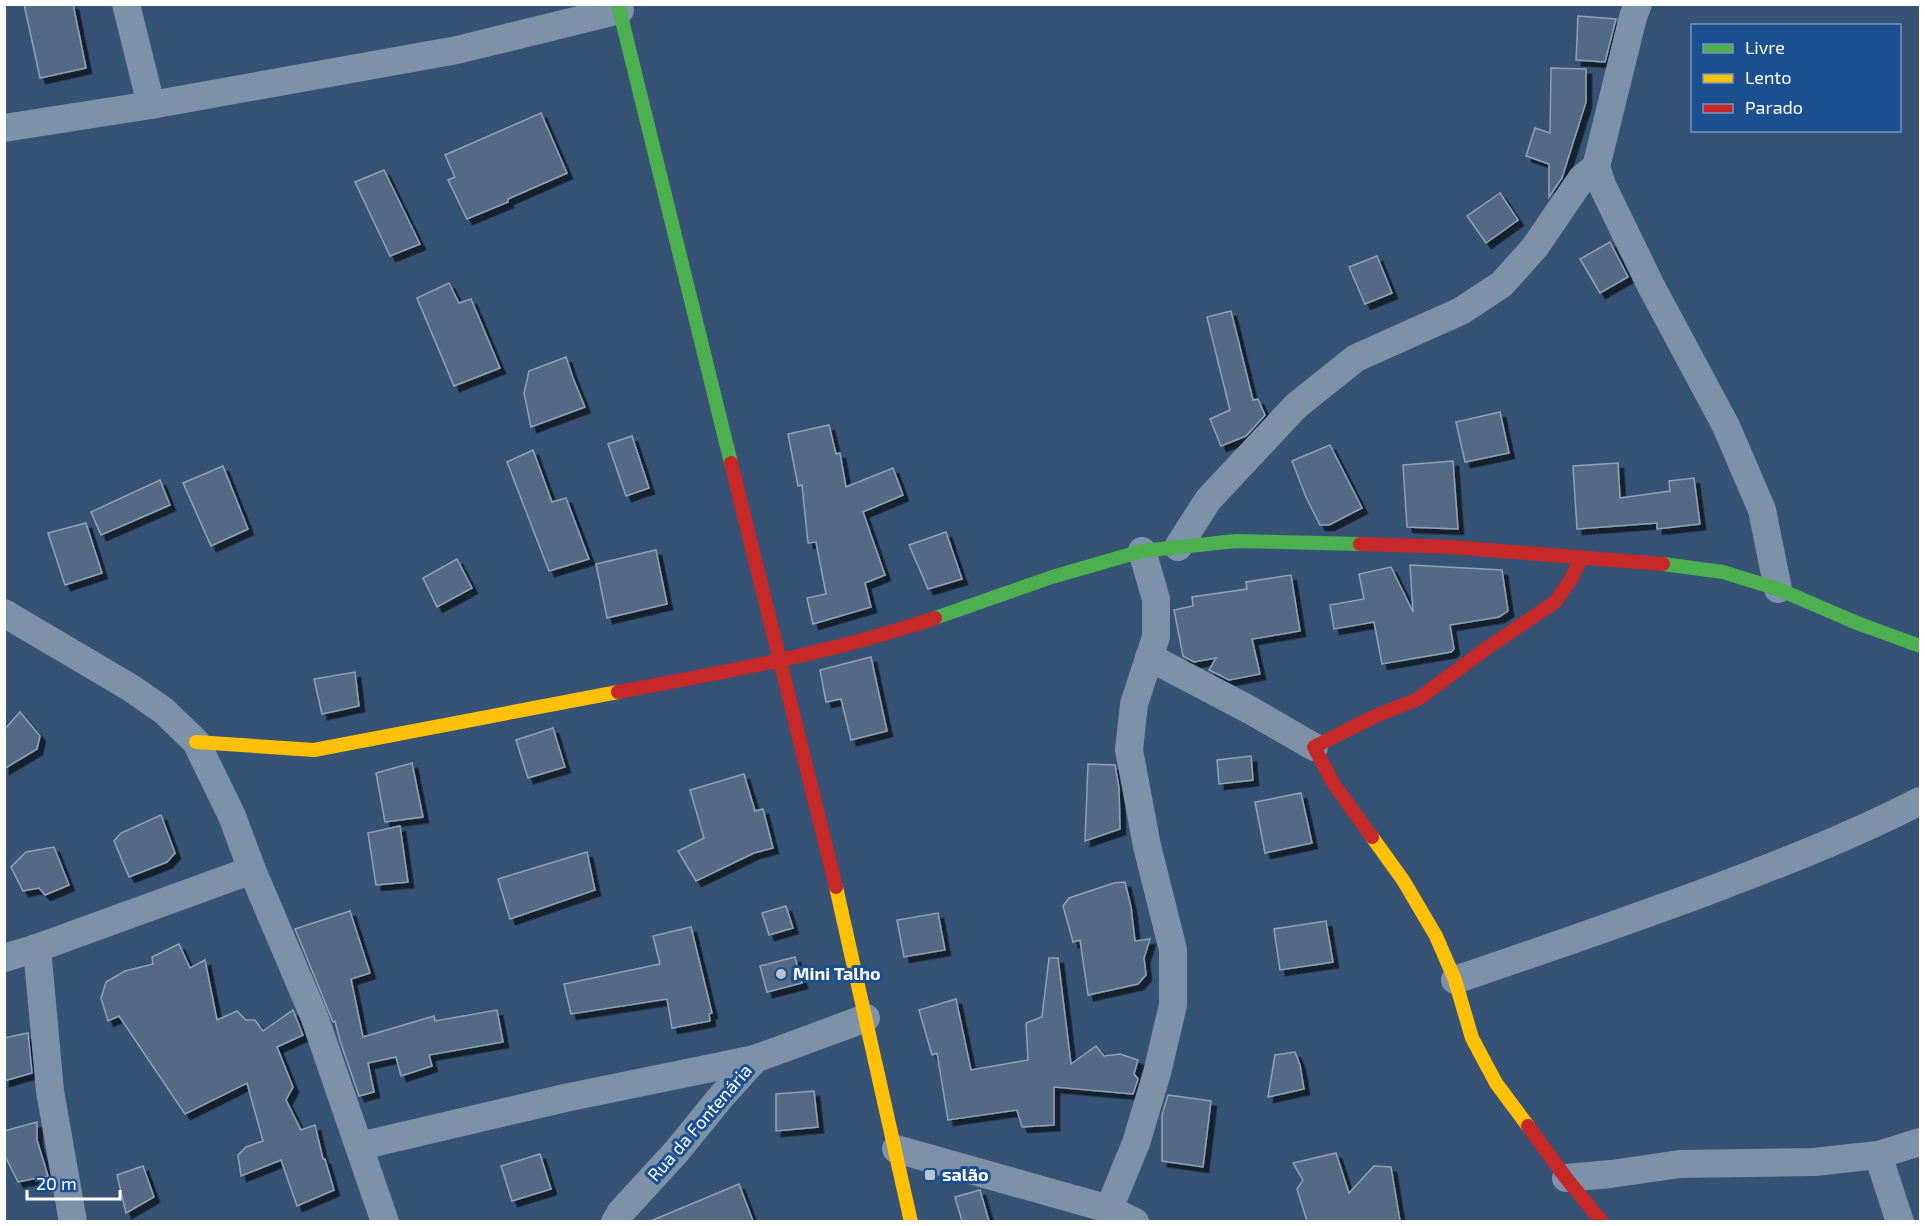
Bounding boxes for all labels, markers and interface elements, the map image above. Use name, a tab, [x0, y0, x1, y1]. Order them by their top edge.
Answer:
legend	[1691, 24, 1901, 132]
text: Livre	[1745, 36, 1785, 58]
text: Lento	[1745, 66, 1791, 88]
text: Parado	[1745, 96, 1803, 118]
place label: Mini Talho	[793, 962, 881, 984]
marker: Mini Talho	[774, 967, 788, 981]
street label: Rua da Fontenária	[642, 1059, 756, 1185]
scale bar	[27, 1163, 120, 1201]
place label: salão	[942, 1163, 989, 1185]
marker: salão	[923, 1168, 937, 1182]
text: 20 m	[36, 1172, 77, 1194]

